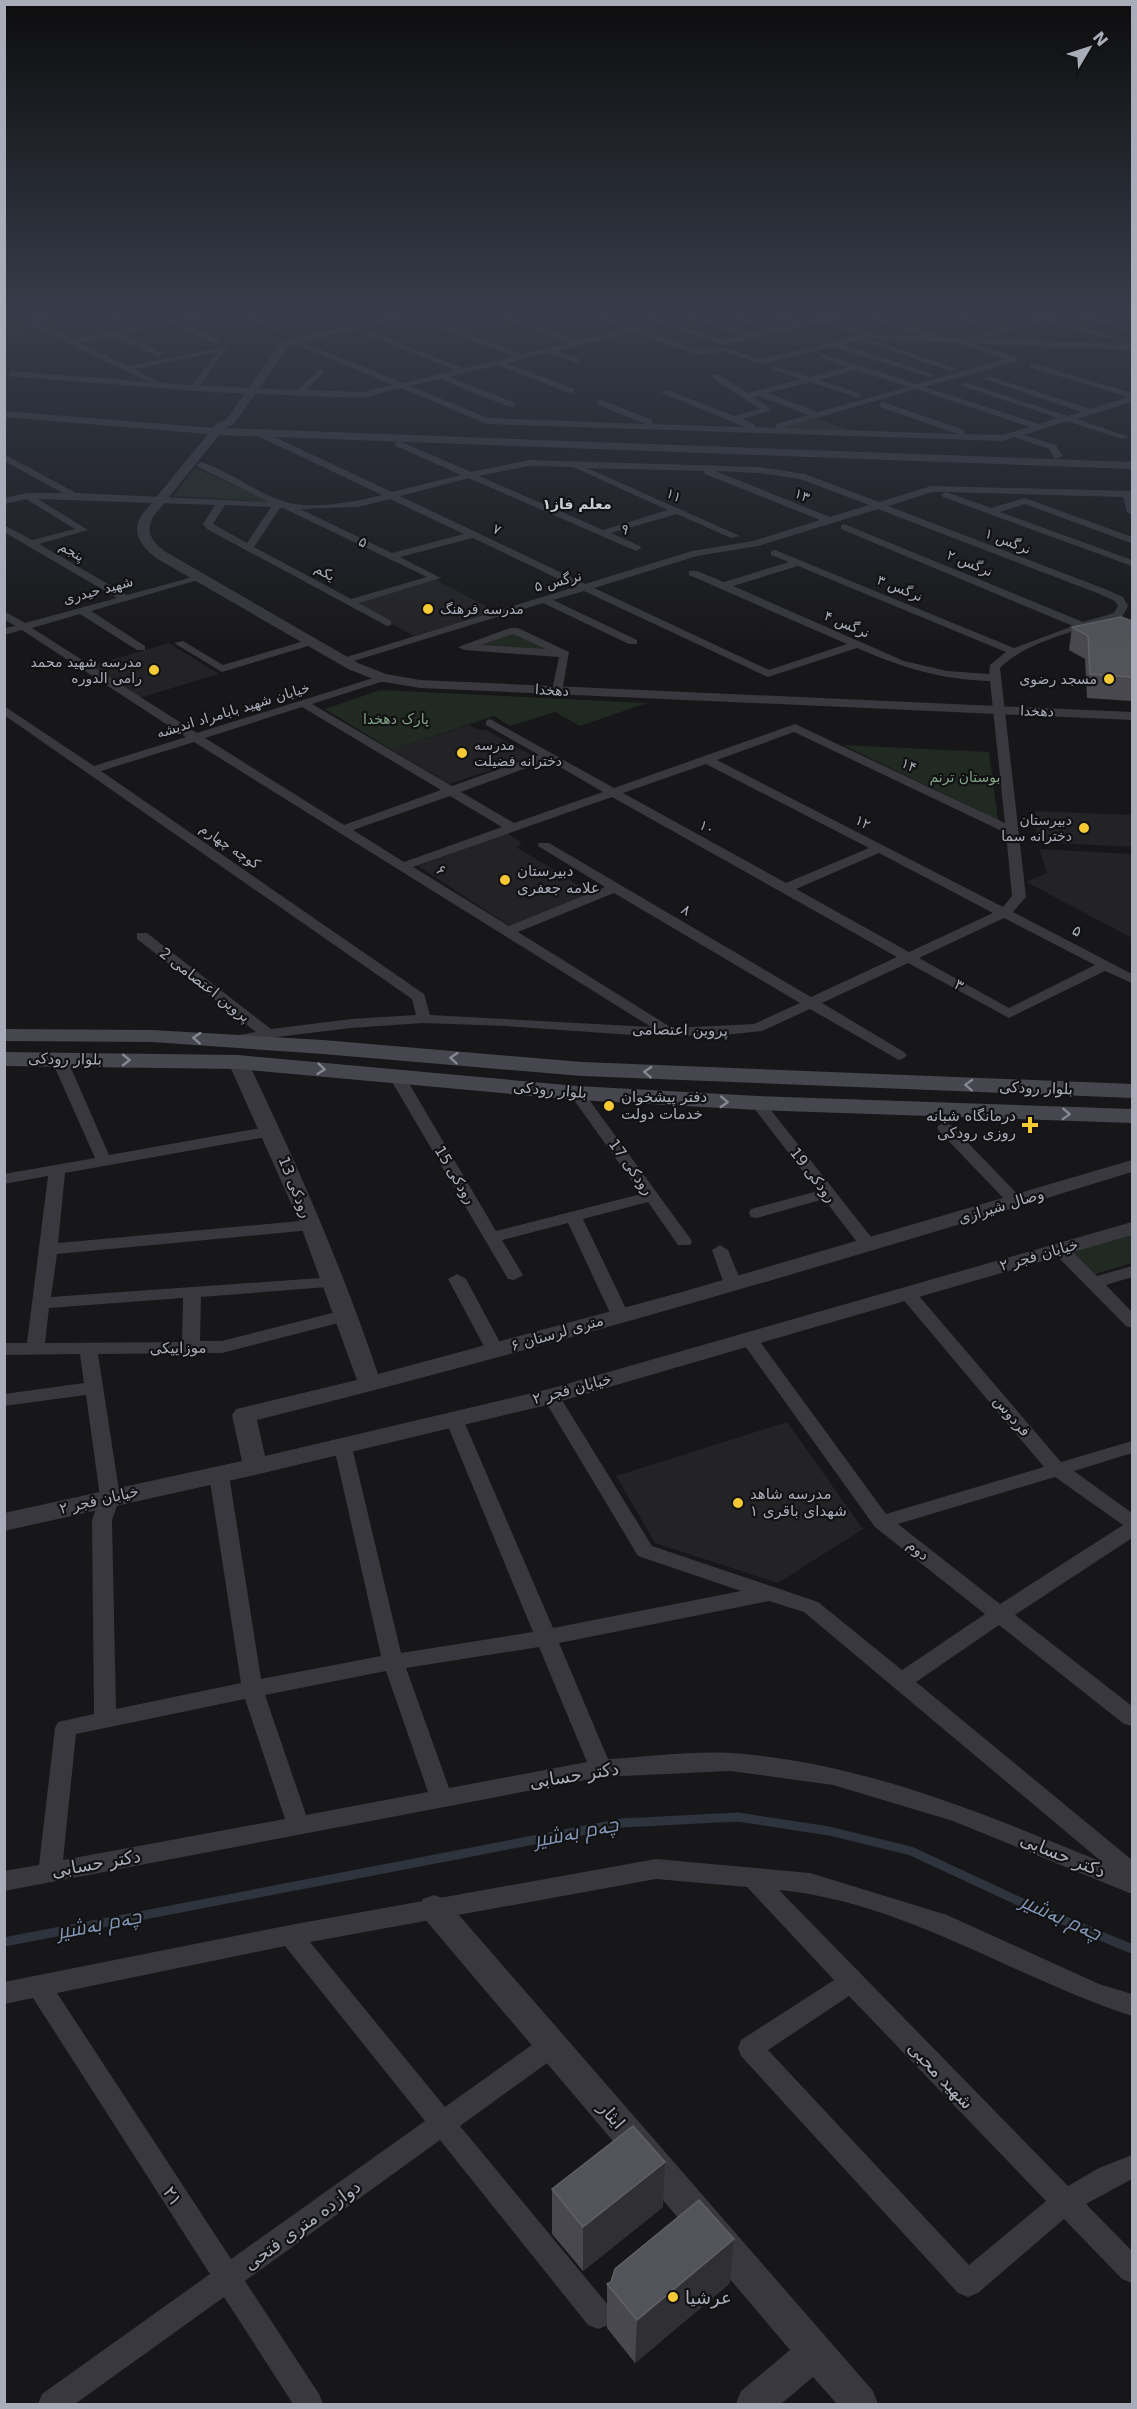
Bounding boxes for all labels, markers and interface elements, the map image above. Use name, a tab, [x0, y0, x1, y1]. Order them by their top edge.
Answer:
north arrow	[1059, 18, 1119, 78]
text: N	[1089, 28, 1112, 50]
street label: ۱۱	[664, 485, 684, 505]
street label: ۱۳	[792, 485, 812, 505]
district label: معلم فاز۱	[542, 496, 612, 512]
street label: ۷	[490, 520, 504, 538]
street label: ۹	[618, 520, 632, 538]
street label: نرگس ۱	[982, 525, 1033, 558]
street label: ۵	[356, 533, 370, 551]
street label: پنجم	[56, 537, 88, 565]
street label: نرگس ۲	[944, 547, 995, 580]
street label: یکم	[311, 560, 338, 585]
street label: نرگس ۵	[533, 567, 584, 596]
street label: نرگس ۳	[874, 572, 925, 605]
street label: شهید حیدری	[61, 573, 135, 608]
place label: مدرسه فرهنگ	[440, 601, 524, 618]
marker: مدرسه فرهنگ	[421, 602, 435, 616]
street label: نرگس ۴	[821, 607, 872, 642]
place label: مدرسه شهید محمد رامی الدوره	[31, 654, 142, 687]
marker: مدرسه شهید محمد رامی الدوره	[147, 663, 161, 677]
place label: مسجد رضوی	[1019, 671, 1097, 688]
marker: مسجد رضوی	[1102, 672, 1116, 686]
street label: خیابان شهید بابامراد اندیشه	[154, 679, 312, 742]
street label: دهخدا	[535, 681, 569, 699]
street label: دهخدا	[1020, 702, 1054, 720]
park label: پارک دهخدا	[363, 711, 429, 728]
place label: مدرسه دخترانه فضيلت	[474, 737, 562, 770]
marker: مدرسه دخترانه فضيلت	[455, 746, 469, 760]
street label: ۱۴	[899, 755, 919, 775]
park label: بوستان ترنم	[930, 769, 1000, 786]
street label: ۱۲	[853, 811, 873, 833]
place label: دبیرستان دخترانه سما	[1001, 812, 1072, 845]
street label: ۱۰	[697, 816, 717, 838]
street label: کوچه چهارم	[196, 820, 263, 873]
marker: دبیرستان دخترانه سما	[1077, 821, 1091, 835]
street label: ۶	[433, 860, 449, 880]
place label: دبیرستان علامه جعفری	[517, 862, 600, 897]
marker: دبیرستان علامه جعفری	[498, 873, 512, 887]
street label: ۸	[678, 900, 694, 920]
street label: ۵	[1069, 921, 1085, 941]
street label: پروین اعتصامی 2	[155, 944, 254, 1027]
street label: ۳	[951, 975, 967, 995]
street label: پروین اعتصامی	[632, 1020, 728, 1041]
one-way arrow	[192, 1032, 201, 1045]
street label: بلوار رودکی	[28, 1049, 102, 1069]
one-way arrow	[449, 1052, 458, 1065]
one-way arrow	[121, 1054, 130, 1066]
one-way arrow	[316, 1062, 325, 1075]
one-way arrow	[644, 1066, 653, 1079]
street label: بلوار رودکی	[512, 1078, 588, 1102]
street label: بلوار رودکی	[999, 1078, 1073, 1098]
one-way arrow	[965, 1079, 974, 1091]
place label: دفتر پیشخوان خدمات دولت	[621, 1088, 707, 1123]
one-way arrow	[720, 1095, 729, 1108]
marker: دفتر پیشخوان خدمات دولت	[602, 1099, 616, 1113]
place label: درمانگاه شبانه روزی رودکی	[926, 1107, 1016, 1142]
one-way arrow	[1062, 1107, 1071, 1120]
marker: درمانگاه شبانه روزی رودکی	[1021, 1116, 1039, 1134]
street label: رودکی 17	[605, 1136, 657, 1198]
street label: رودکی 15	[431, 1143, 479, 1207]
street label: رودکی 19	[786, 1144, 840, 1206]
street label: رودکی 13	[275, 1154, 315, 1220]
street label: وصال شیرازی	[956, 1184, 1046, 1228]
street label: خیابان فجر ۲	[998, 1235, 1080, 1275]
street label: ۶ متری لرستان	[509, 1311, 605, 1355]
street label: موزاییکی	[150, 1339, 206, 1357]
street label: خیابان فجر ۲	[531, 1370, 613, 1408]
street label: فردوس	[990, 1392, 1034, 1440]
street label: خیابان فجر ۲	[58, 1482, 140, 1518]
place label: مدرسه شاهد شهدای باقری ۱	[750, 1485, 847, 1520]
marker: مدرسه شاهد شهدای باقری ۱	[731, 1496, 745, 1510]
street label: دوم	[903, 1536, 933, 1564]
street label: دکتر حسابی	[528, 1758, 620, 1793]
water label: چەم بەشیر	[529, 1812, 621, 1854]
street label: دکتر حسابی	[1017, 1828, 1109, 1883]
street label: دکتر حسابی	[50, 1845, 142, 1882]
water label: چەم بەشیر	[1014, 1887, 1106, 1947]
water label: چەم بەشیر	[52, 1904, 144, 1946]
street label: شهید محبی	[903, 2037, 978, 2114]
street label: ایثار	[594, 2096, 630, 2133]
street label: دوازده متری فتحی	[240, 2176, 365, 2275]
street label: ۲۱	[159, 2182, 187, 2210]
place label: عرشیا	[685, 2287, 732, 2309]
marker: عرشیا	[666, 2290, 680, 2304]

